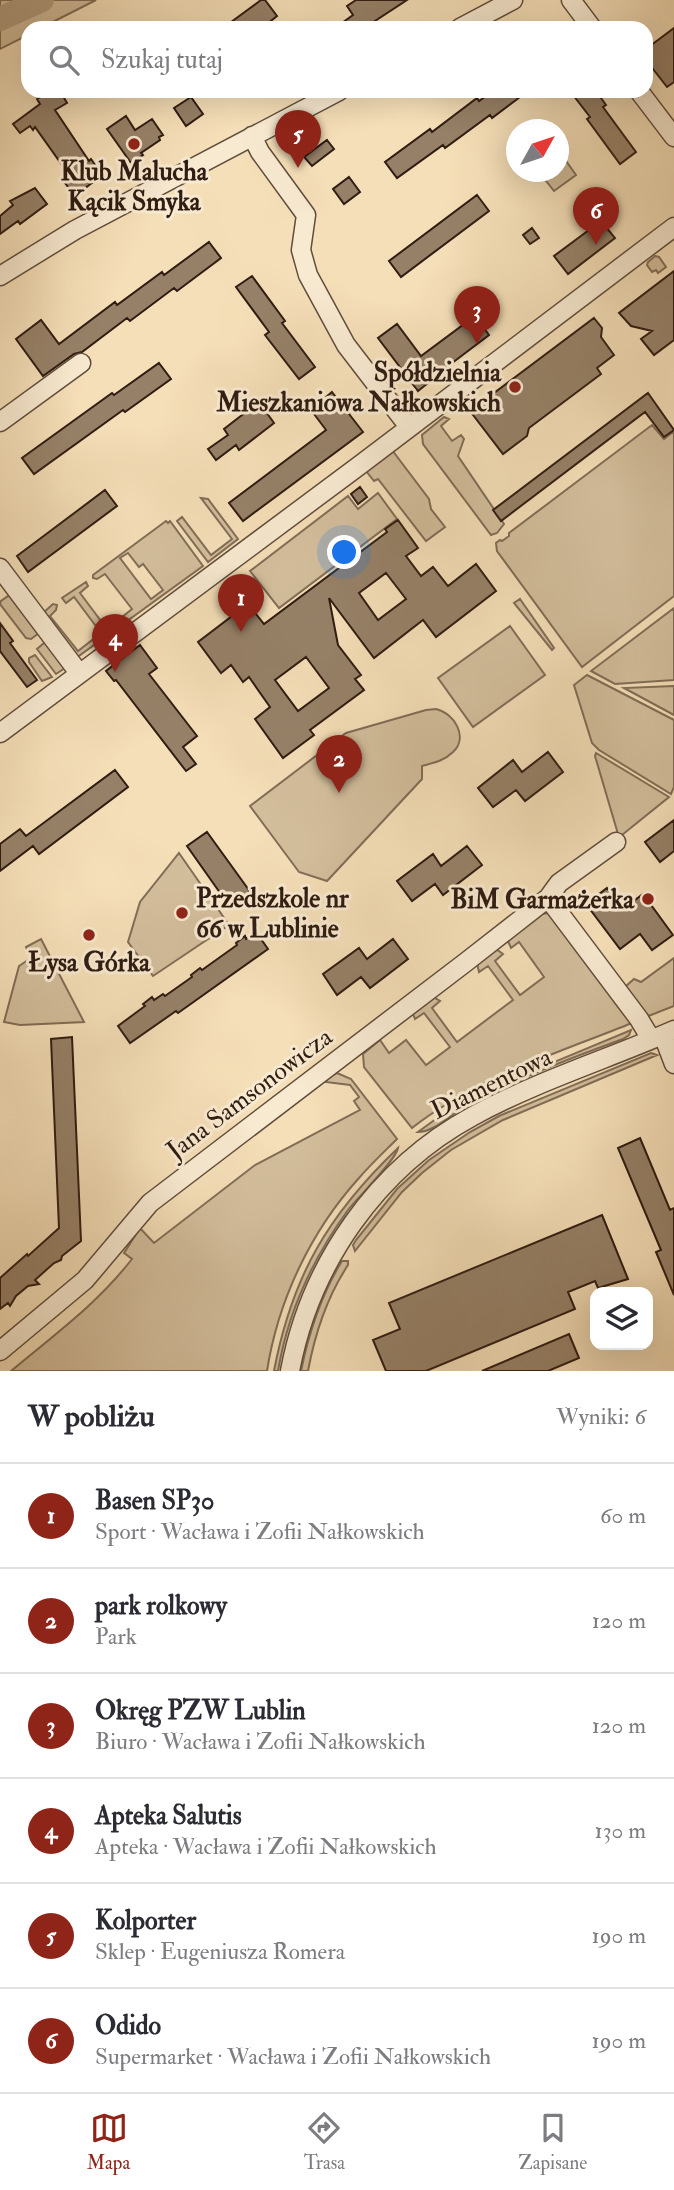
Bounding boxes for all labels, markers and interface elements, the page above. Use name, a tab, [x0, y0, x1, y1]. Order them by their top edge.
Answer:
search box	[21, 21, 653, 98]
icon: search	[45, 41, 83, 79]
text: Szukaj tutaj	[101, 44, 223, 76]
pin: 5	[275, 110, 321, 168]
north arrow	[506, 119, 569, 182]
marker: Klub Malucha Kącik Smyka	[126, 136, 142, 152]
place label: Klub Malucha Kącik Smyka	[61, 156, 209, 219]
pin: 6	[573, 187, 619, 245]
pin: 3	[454, 286, 500, 344]
place label: Spółdzielnia Mieszkaniowa Nałkowskich	[215, 357, 502, 419]
marker: Spółdzielnia Mieszkaniowa Nałkowskich	[507, 379, 523, 395]
your location	[327, 535, 361, 569]
pin: 1	[218, 574, 264, 632]
pin: 4	[92, 614, 138, 672]
pin: 2	[316, 735, 362, 793]
place label: Przedszkole nr 66 w Lublinie	[196, 883, 349, 945]
place label: BiM Garmażerka	[451, 884, 635, 916]
marker: BiM Garmażerka	[640, 891, 656, 907]
marker: Przedszkole nr 66 w Lublinie	[174, 905, 190, 921]
marker: Łysa Górka	[81, 927, 97, 943]
place label: Łysa Górka	[28, 947, 151, 980]
street label: Jana Samsonowicza	[160, 1021, 339, 1167]
street label: Diamentowa	[426, 1041, 557, 1127]
map controls	[590, 1287, 653, 1350]
button: layers	[590, 1287, 653, 1350]
text: W pobliżu	[28, 1398, 155, 1435]
text: Wyniki: 6	[556, 1402, 646, 1431]
text: Basen SP30	[95, 1485, 214, 1517]
text: 1	[47, 1501, 55, 1530]
text: 60 m	[600, 1501, 646, 1530]
text: Sport · Wacława i Zofii Nałkowskich	[95, 1517, 425, 1546]
text: park rolkowy	[95, 1590, 227, 1622]
text: 2	[45, 1606, 57, 1635]
text: 120 m	[592, 1606, 646, 1635]
text: Park	[95, 1622, 137, 1651]
text: Okręg PZW Lublin	[95, 1695, 306, 1727]
text: 3	[47, 1711, 55, 1740]
text: 120 m	[592, 1711, 646, 1740]
text: Biuro · Wacława i Zofii Nałkowskich	[95, 1727, 426, 1756]
text: Apteka Salutis	[95, 1800, 242, 1832]
text: 4	[45, 1816, 57, 1845]
text: 130 m	[594, 1816, 646, 1845]
text: Apteka · Wacława i Zofii Nałkowskich	[95, 1832, 437, 1861]
text: Kolporter	[95, 1905, 196, 1937]
text: 5	[46, 1921, 56, 1950]
text: 190 m	[592, 1921, 646, 1950]
text: Sklep · Eugeniusza Romera	[95, 1937, 345, 1966]
text: Odido	[95, 2010, 161, 2042]
text: 6	[45, 2026, 57, 2055]
text: 190 m	[592, 2026, 646, 2055]
text: Supermarket · Wacława i Zofii Nałkowskich	[95, 2042, 491, 2071]
tab: Mapa	[87, 2109, 130, 2175]
tab: Trasa	[304, 2109, 345, 2175]
tab: Zapisane	[519, 2109, 587, 2175]

